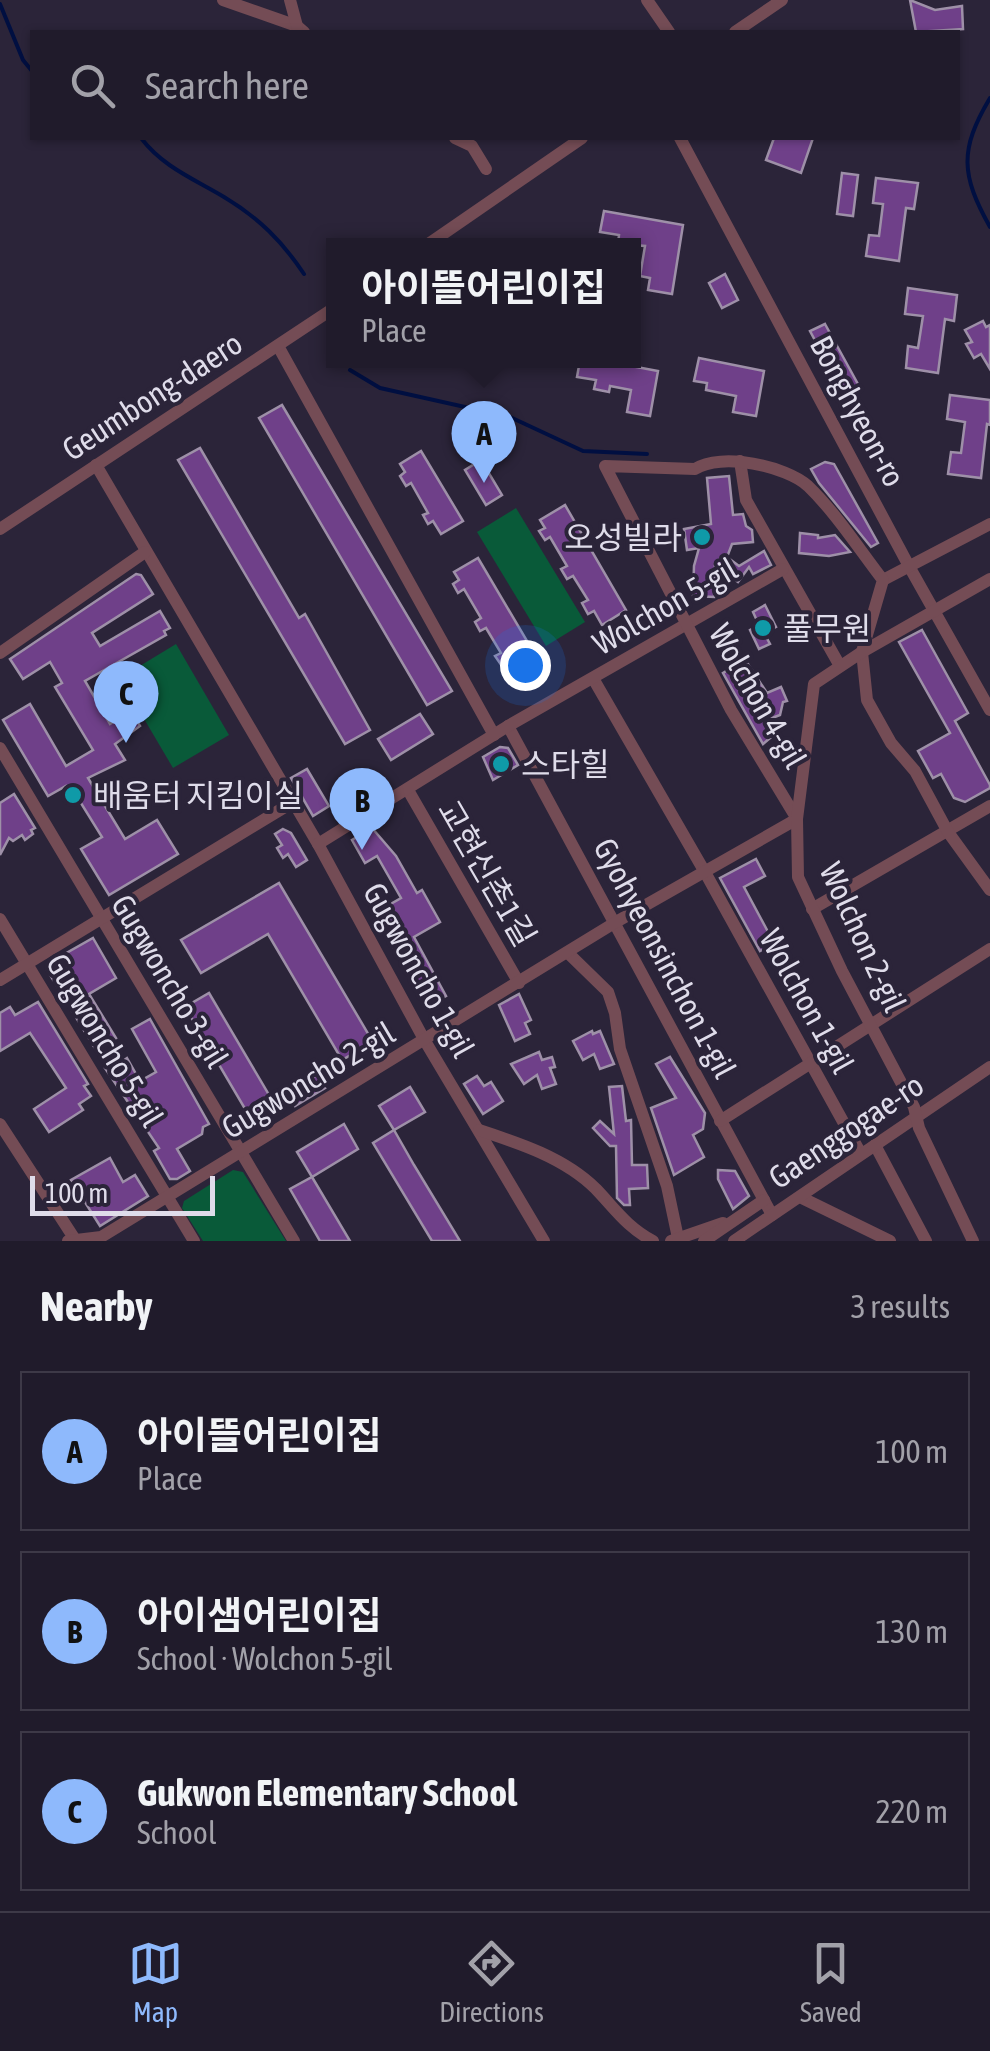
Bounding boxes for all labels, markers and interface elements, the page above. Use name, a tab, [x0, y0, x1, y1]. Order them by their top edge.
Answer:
search box	[30, 30, 960, 140]
icon: search	[65, 58, 120, 113]
text: Search here	[145, 64, 309, 107]
popup	[326, 238, 641, 368]
text: 아이뜰어린이집	[361, 266, 606, 309]
text: Place	[361, 312, 427, 349]
street label: Geumbong-daero	[55, 324, 249, 468]
street label: Bonghyeon-ro	[803, 329, 913, 493]
pin: A	[452, 400, 516, 483]
place label: 오성빌라	[564, 519, 682, 556]
marker: 오성빌라	[691, 526, 713, 548]
street label: Wolchon 5-gil	[586, 550, 744, 662]
place label: 풀무원	[783, 610, 871, 647]
street label: Wolchon 4-gil	[702, 617, 814, 775]
marker: 풀무원	[752, 617, 774, 639]
your location	[500, 640, 551, 691]
pin: C	[94, 660, 158, 743]
place label: 스타힐	[521, 746, 609, 783]
marker: 스타힐	[490, 753, 512, 775]
pin: B	[330, 768, 394, 850]
place label: 배움터 지킴이실	[93, 777, 303, 814]
marker: 배움터 지킴이실	[62, 784, 84, 806]
street label: 교현신촌1길	[430, 793, 544, 953]
street label: Gyohyeonsinchon 1-gil	[586, 832, 744, 1084]
street label: Wolchon 2-gil	[812, 856, 914, 1018]
street label: Gugwoncho 1-gil	[356, 876, 482, 1064]
street label: Gugwoncho 3-gil	[104, 888, 236, 1075]
street label: Wolchon 1-gil	[752, 923, 862, 1080]
street label: Gugwoncho 5-gil	[39, 947, 171, 1134]
street label: Gugwoncho 2-gil	[215, 1014, 402, 1146]
street label: Gaenggogae-ro	[762, 1066, 930, 1196]
scale bar	[30, 1171, 215, 1216]
text: 100 m	[45, 1177, 108, 1209]
text: Nearby	[40, 1282, 153, 1330]
text: 3 results	[851, 1288, 950, 1325]
text: 아이뜰어린이집	[137, 1414, 382, 1457]
text: A	[67, 1433, 82, 1470]
text: 100 m	[875, 1433, 948, 1470]
text: Place	[137, 1460, 202, 1497]
text: 아이샘어린이집	[137, 1594, 382, 1637]
text: B	[67, 1613, 82, 1650]
text: 130 m	[875, 1613, 948, 1650]
text: School · Wolchon 5-gil	[137, 1640, 392, 1677]
text: Gukwon Elementary School	[137, 1771, 517, 1814]
text: C	[67, 1793, 82, 1830]
text: 220 m	[875, 1793, 948, 1830]
text: School	[137, 1814, 216, 1851]
tab: Map	[128, 1936, 183, 2028]
tab: Directions	[439, 1936, 544, 2028]
tab: Saved	[800, 1936, 862, 2028]

